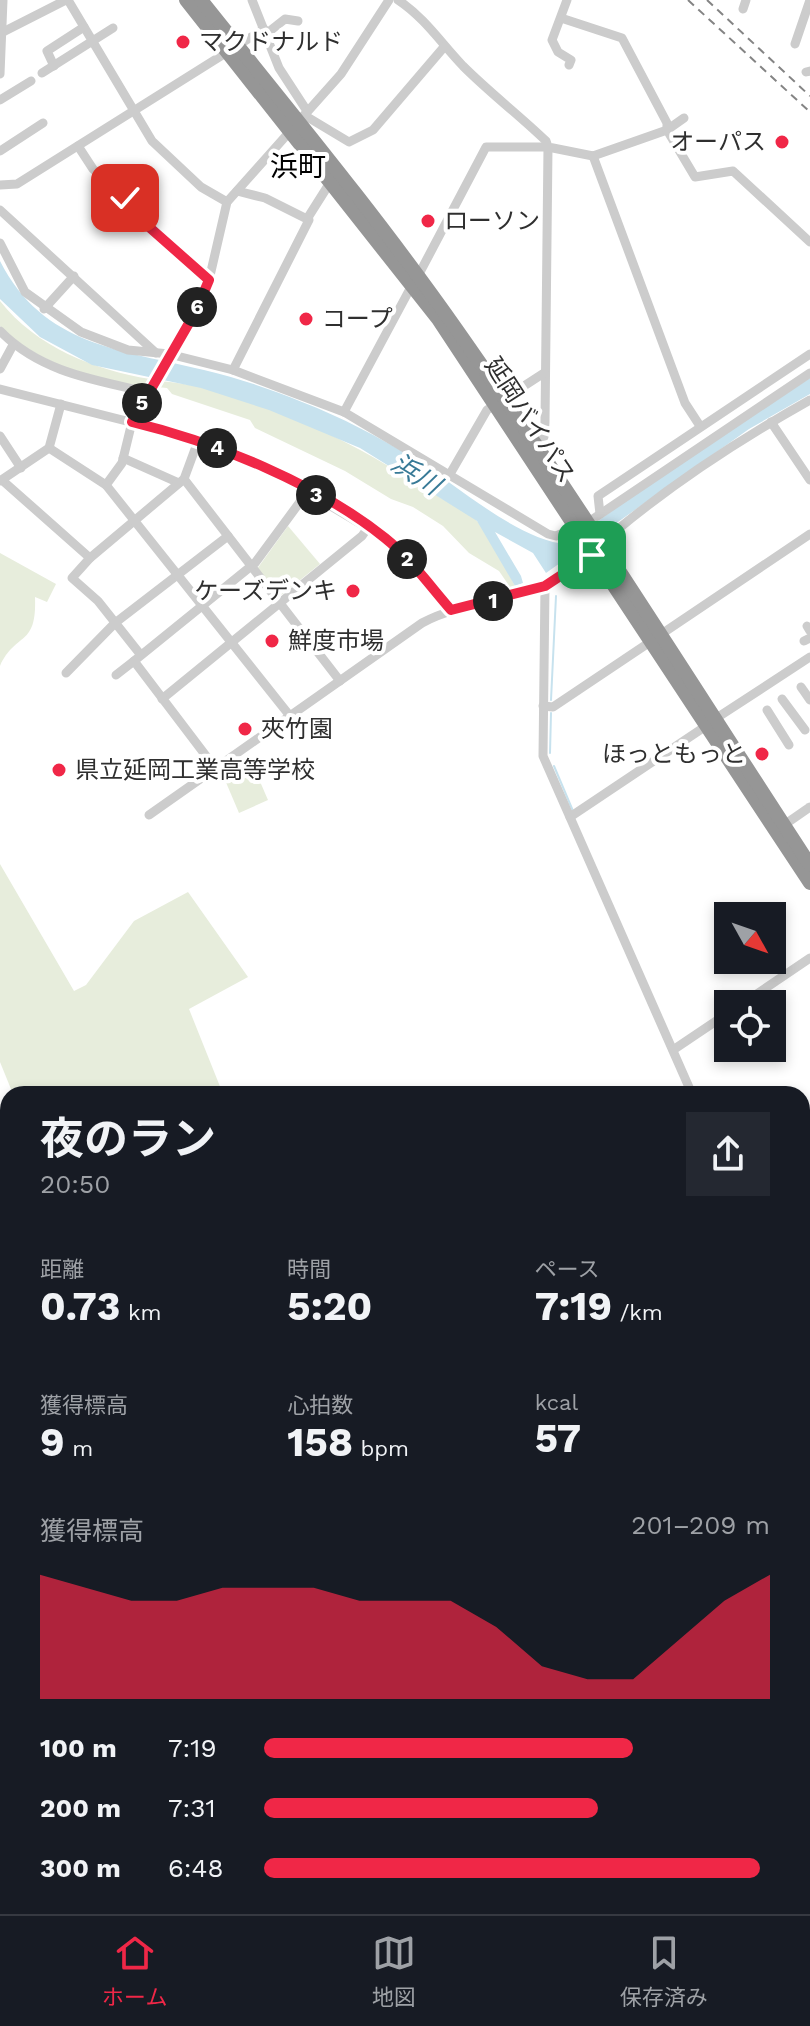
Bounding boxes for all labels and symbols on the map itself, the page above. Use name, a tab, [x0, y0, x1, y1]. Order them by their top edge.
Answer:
place label: マクドナルド	[199, 28, 343, 56]
marker: マクドナルド	[174, 33, 192, 51]
place label: オーパス	[670, 128, 766, 156]
marker: オーパス	[773, 133, 791, 151]
district label: 浜町	[270, 150, 326, 183]
pin	[91, 164, 159, 232]
place label: ローソン	[444, 207, 540, 235]
marker: ローソン	[419, 212, 437, 230]
pin: 6	[177, 287, 217, 327]
place label: コープ	[322, 305, 393, 333]
marker: コープ	[297, 310, 315, 328]
street label: 延岡バイパス	[479, 352, 581, 488]
pin: 5	[122, 383, 162, 423]
pin: 4	[197, 428, 237, 468]
water label: 浜川	[386, 447, 449, 502]
pin: 3	[296, 475, 336, 515]
pin	[558, 521, 626, 589]
pin: 2	[387, 539, 427, 579]
place label: ケーズデンキ	[194, 577, 337, 605]
pin: 1	[473, 581, 513, 621]
marker: ケーズデンキ	[344, 582, 362, 600]
place label: 鮮度市場	[288, 627, 384, 655]
marker: 鮮度市場	[263, 632, 281, 650]
place label: 夾竹園	[261, 715, 333, 743]
marker: 夾竹園	[236, 720, 254, 738]
place label: ほっともっと	[602, 740, 746, 768]
marker: ほっともっと	[753, 745, 771, 763]
place label: 県立延岡工業高等学校	[75, 756, 315, 784]
marker: 県立延岡工業高等学校	[50, 761, 68, 779]
north arrow	[714, 902, 786, 974]

